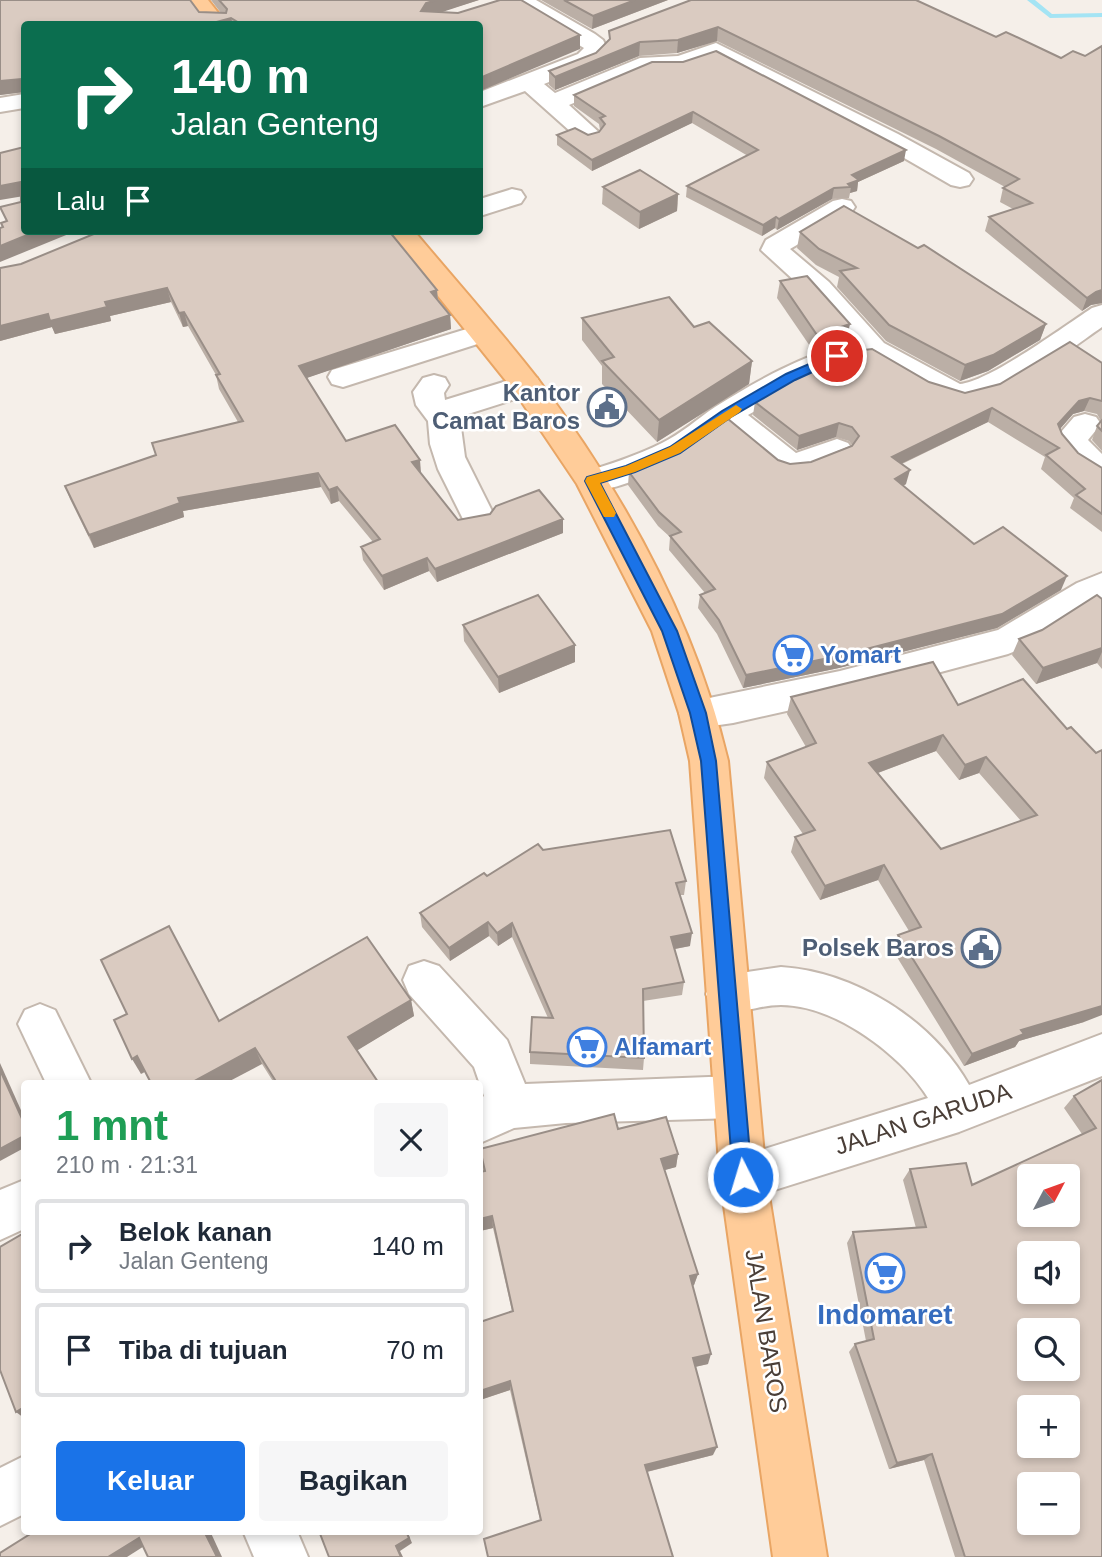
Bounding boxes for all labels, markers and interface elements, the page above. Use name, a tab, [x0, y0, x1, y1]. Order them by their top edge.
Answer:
icon: right	[56, 49, 147, 140]
text: 140 m	[171, 49, 310, 103]
text: Jalan Genteng	[171, 106, 379, 142]
icon: arrive	[119, 182, 157, 220]
text: Lalu	[56, 186, 105, 216]
pin	[807, 326, 867, 386]
icon: arrive	[818, 337, 856, 375]
place label: Kantor Camat Baros	[432, 379, 580, 434]
public building icon: Kantor Camat Baros	[586, 386, 628, 428]
supermarket icon: Yomart	[772, 634, 814, 676]
place label: Yomart	[820, 641, 901, 668]
public building icon: Polsek Baros	[960, 927, 1002, 969]
place label: Polsek Baros	[802, 934, 954, 961]
supermarket icon: Alfamart	[566, 1026, 608, 1068]
place label: Alfamart	[614, 1033, 711, 1060]
street label: JALAN GARUDA	[831, 1077, 1015, 1160]
text: 1 mnt	[56, 1102, 168, 1149]
button: close	[374, 1103, 448, 1177]
position arrow	[706, 1140, 780, 1214]
text: 210 m · 21:31	[56, 1152, 198, 1178]
north arrow	[1017, 1164, 1080, 1227]
map controls	[1017, 1164, 1080, 1535]
text: Belok kanan	[119, 1217, 272, 1247]
icon: right	[60, 1227, 98, 1265]
text: 140 m	[372, 1231, 444, 1261]
button: sound	[1017, 1241, 1080, 1304]
street label: JALAN BAROS	[740, 1247, 793, 1415]
text: Jalan Genteng	[119, 1248, 269, 1274]
supermarket icon: Indomaret	[864, 1252, 906, 1294]
place label: Indomaret	[817, 1299, 953, 1330]
button: search	[1017, 1318, 1080, 1381]
icon: arrive	[60, 1331, 98, 1369]
text: Tiba di tujuan	[119, 1335, 288, 1365]
text: 70 m	[386, 1335, 444, 1365]
button: +	[1017, 1395, 1080, 1458]
button: Keluar	[56, 1441, 245, 1521]
button: Bagikan	[259, 1441, 448, 1521]
button: −	[1017, 1472, 1080, 1535]

